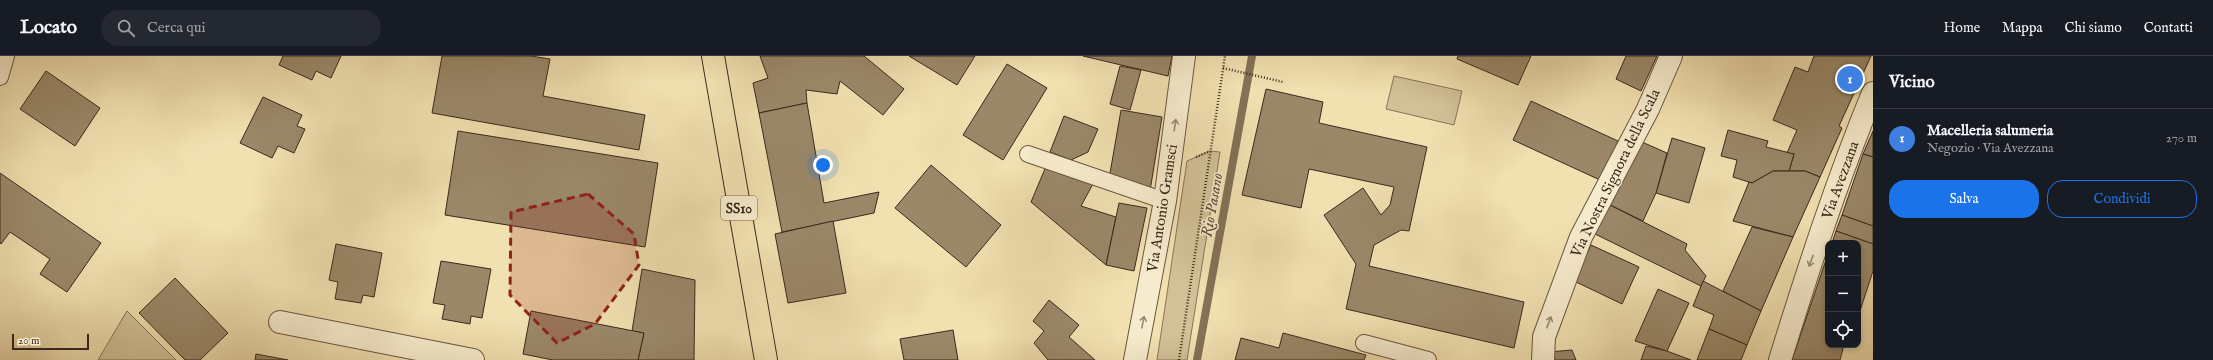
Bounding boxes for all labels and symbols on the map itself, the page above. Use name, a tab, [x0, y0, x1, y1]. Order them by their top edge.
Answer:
pin: 1	[1837, 64, 1863, 94]
street label: Via Nostra Signora della Scala	[1566, 85, 1665, 261]
one-way arrow	[1171, 119, 1179, 132]
street label: Via Avezzana	[1817, 138, 1864, 223]
street label: Via Antonio Gramsci	[1143, 143, 1182, 274]
your location	[813, 155, 833, 175]
water label: Rio Pasano	[1197, 171, 1228, 239]
road number: SS10	[721, 196, 757, 220]
one-way arrow	[1806, 254, 1814, 266]
one-way arrow	[1139, 316, 1147, 329]
one-way arrow	[1546, 317, 1554, 329]
scale bar	[12, 332, 89, 351]

